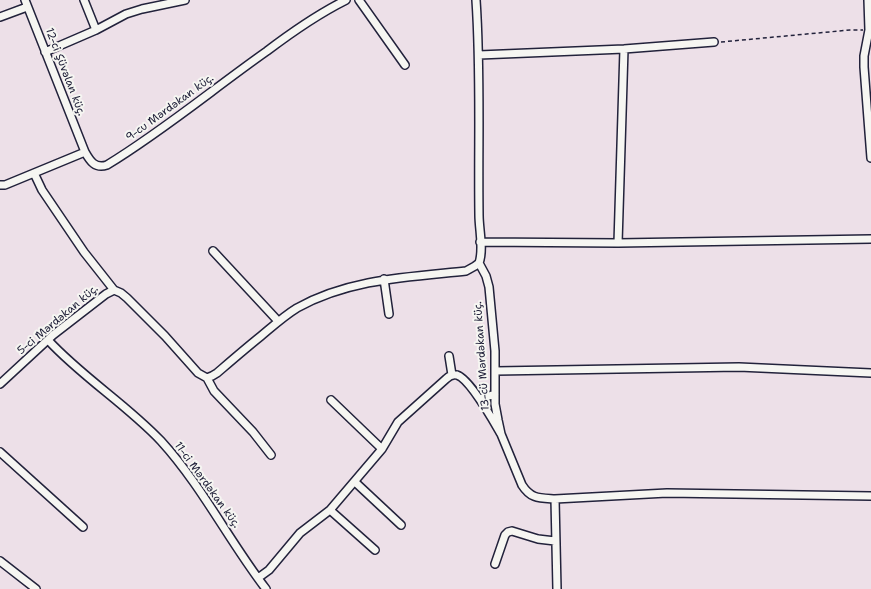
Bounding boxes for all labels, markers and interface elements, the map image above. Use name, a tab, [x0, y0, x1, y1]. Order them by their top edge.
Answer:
street label: 12-ci Şüvəlan küç.	[42, 26, 88, 118]
street label: 9-cu Mərdəkan küç.	[123, 72, 217, 144]
street label: 5-ci Mərdəkan küç.	[15, 282, 101, 358]
street label: 13-cü Mərdəkan küç.	[472, 301, 492, 411]
street label: 11-ci Mərdəkan küç.	[171, 439, 243, 531]

